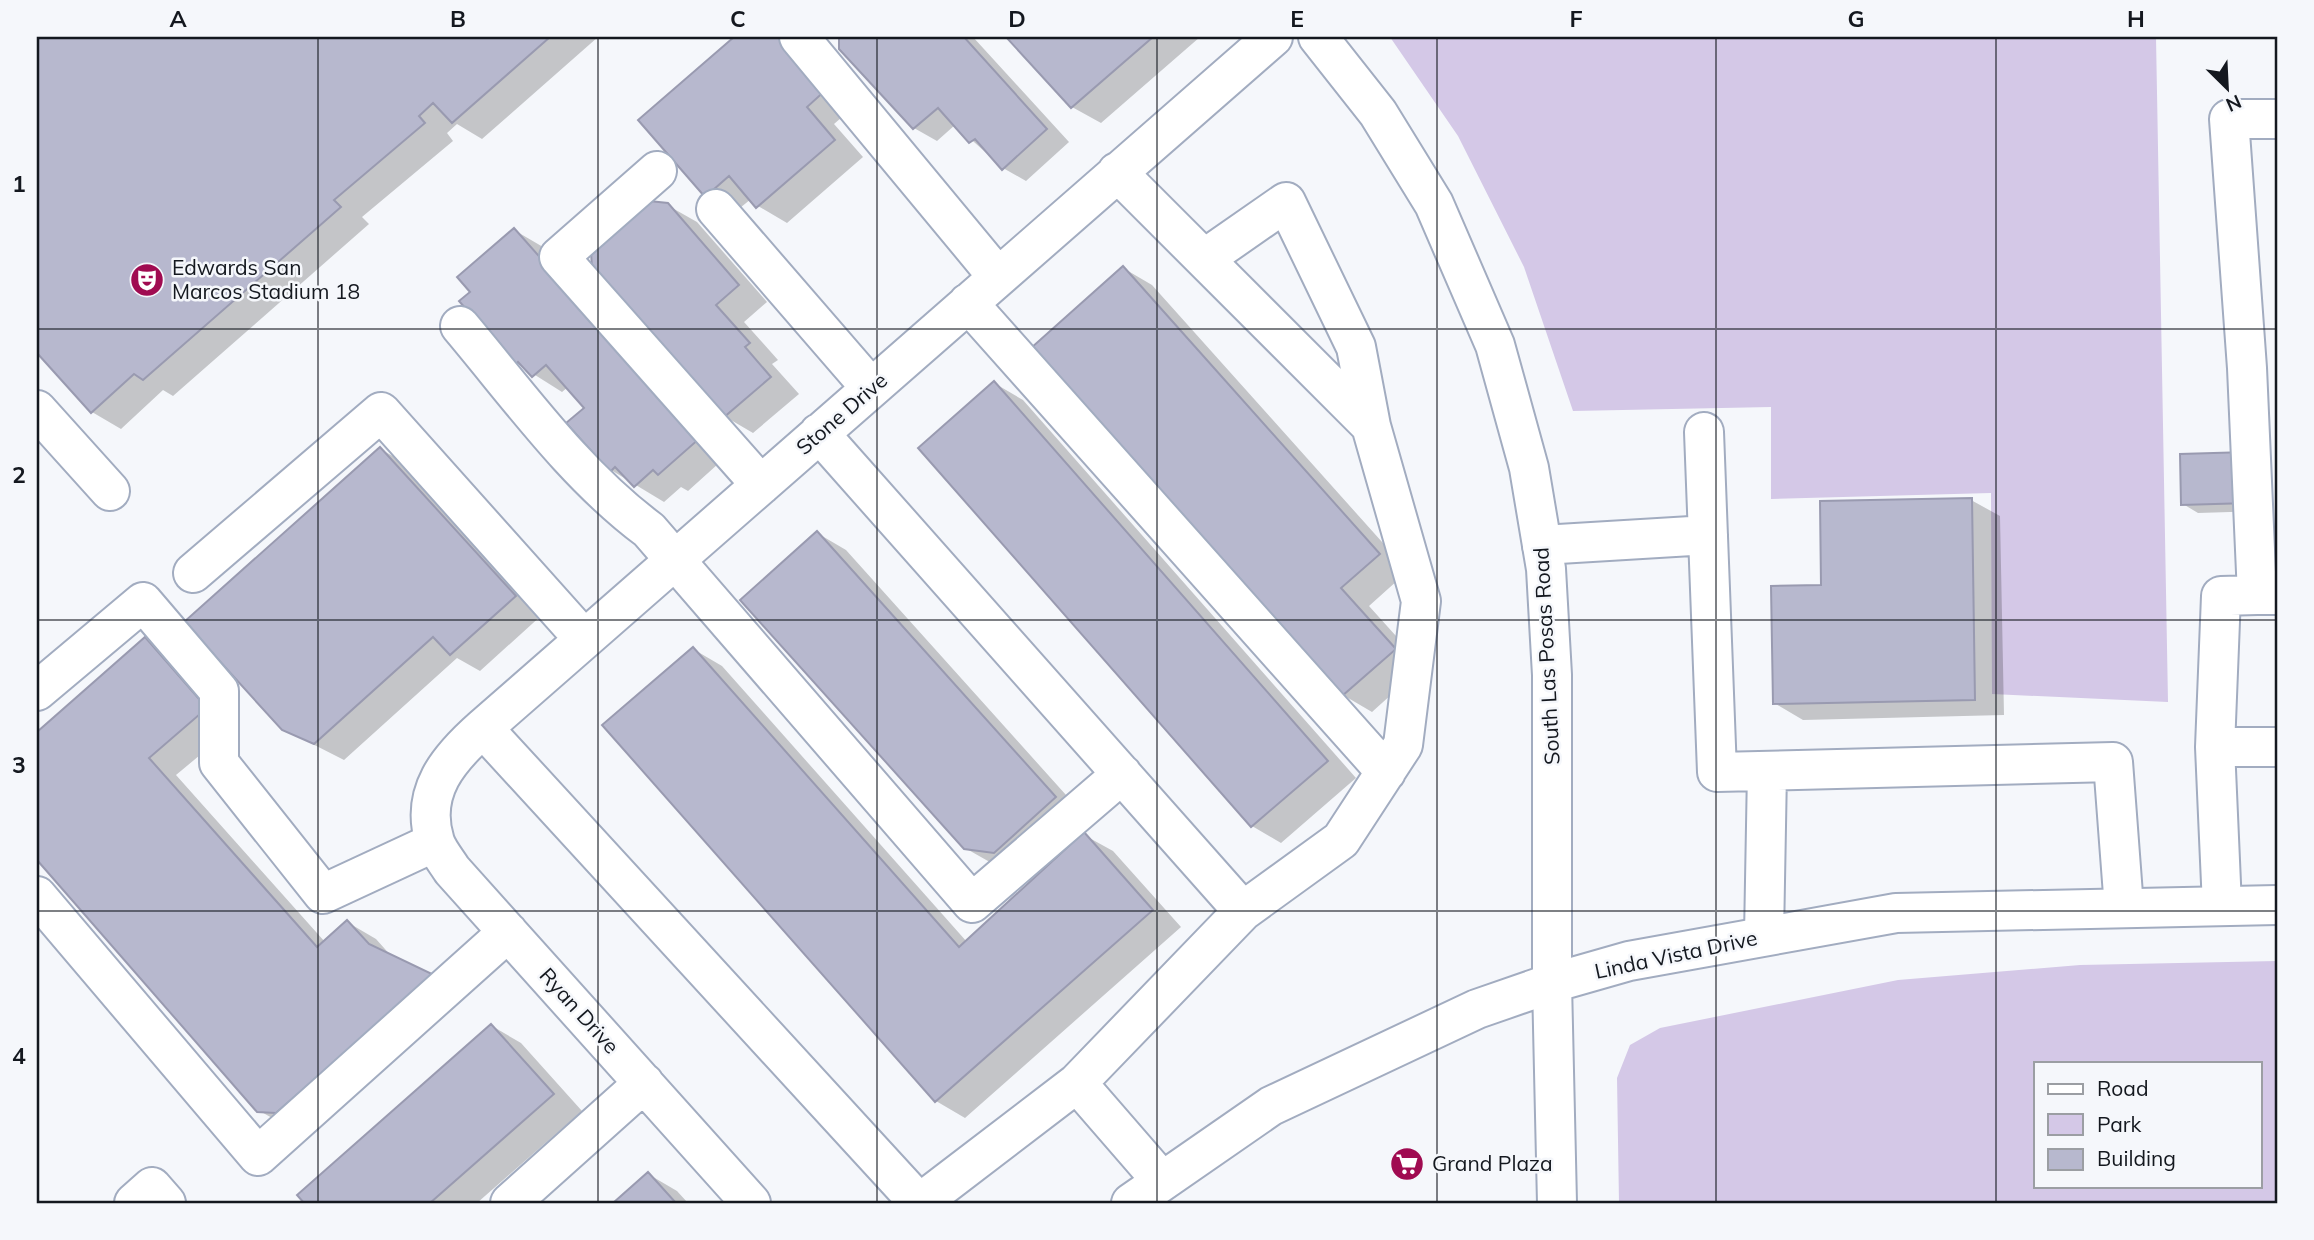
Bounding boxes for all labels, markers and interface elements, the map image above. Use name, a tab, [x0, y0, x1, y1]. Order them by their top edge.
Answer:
text: A	[169, 4, 187, 33]
text: B	[450, 4, 466, 33]
text: C	[730, 4, 746, 33]
text: D	[1008, 4, 1026, 33]
text: E	[1290, 4, 1304, 33]
text: F	[1569, 4, 1583, 33]
text: G	[1847, 4, 1865, 33]
text: H	[2127, 4, 2145, 33]
north arrow	[2192, 52, 2262, 122]
text: N	[2222, 90, 2245, 117]
text: 1	[12, 169, 26, 198]
place label: Edwards San Marcos Stadium 18	[172, 254, 360, 304]
theatre icon: Edwards San Marcos Stadium 18	[128, 261, 166, 299]
street label: Stone Drive	[790, 367, 892, 460]
text: 2	[12, 460, 26, 489]
street label: South Las Posas Road	[1527, 547, 1565, 766]
text: 3	[12, 750, 26, 779]
street label: Linda Vista Drive	[1592, 924, 1759, 984]
street label: Ryan Drive	[534, 962, 625, 1059]
text: 4	[12, 1041, 26, 1070]
legend	[2034, 1062, 2262, 1188]
text: Road	[2097, 1075, 2148, 1101]
text: Park	[2097, 1111, 2141, 1137]
supermarket icon: Grand Plaza	[1388, 1145, 1426, 1183]
text: Building	[2097, 1145, 2176, 1171]
place label: Grand Plaza	[1432, 1150, 1553, 1176]

